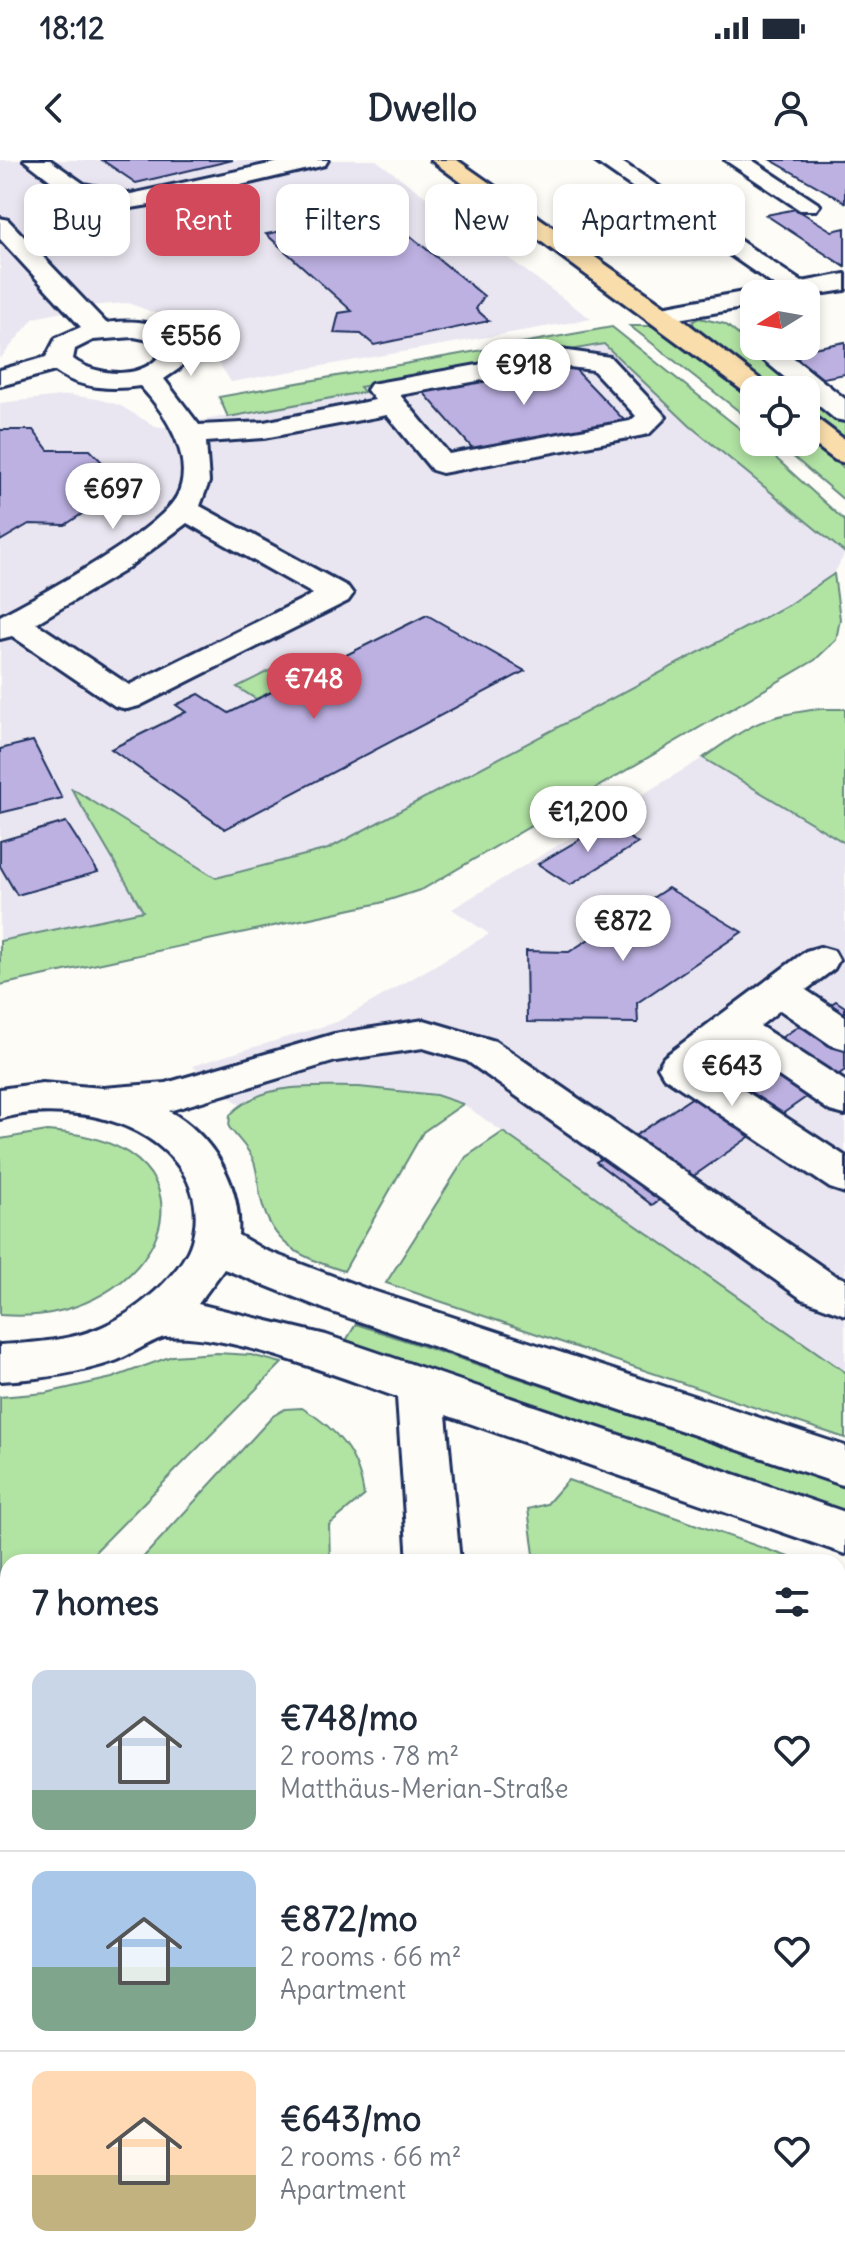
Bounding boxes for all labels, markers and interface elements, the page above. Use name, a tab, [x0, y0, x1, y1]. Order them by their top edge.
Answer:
text: 18:12	[40, 9, 104, 47]
icon: back	[32, 86, 76, 130]
text: Dwello	[368, 86, 477, 131]
icon: person	[769, 86, 813, 130]
chip: Buy	[24, 184, 130, 256]
chip: Rent	[146, 184, 260, 256]
chip: Filters	[276, 184, 409, 256]
chip: New	[425, 184, 537, 256]
chip: Apartment	[553, 184, 745, 256]
north arrow	[740, 280, 820, 360]
map controls	[740, 280, 820, 456]
pin: €556	[144, 310, 238, 378]
text: €556	[160, 319, 222, 352]
pin: €918	[477, 339, 571, 407]
text: €918	[496, 348, 552, 381]
button: locate	[740, 376, 820, 456]
pin: €697	[66, 463, 160, 531]
text: €697	[83, 472, 143, 505]
pin: €748	[267, 653, 361, 721]
text: €748	[285, 662, 343, 695]
pin: €1,200	[523, 786, 653, 854]
text: €1,200	[548, 795, 628, 828]
pin: €872	[576, 895, 670, 963]
text: €872	[594, 904, 652, 937]
pin: €643	[685, 1040, 779, 1108]
text: €643	[701, 1049, 763, 1082]
icon: filters	[770, 1580, 814, 1624]
text: 7 homes	[32, 1581, 159, 1624]
text: €748/mo	[280, 1696, 418, 1739]
icon: home	[96, 1702, 192, 1798]
icon: heart	[770, 1728, 814, 1772]
text: 2 rooms · 78 m²	[280, 1739, 459, 1772]
text: Matthäus-Merian-Straße	[280, 1772, 568, 1805]
text: €872/mo	[280, 1897, 418, 1940]
icon: home	[96, 1903, 192, 1999]
icon: heart	[770, 1929, 814, 1973]
text: 2 rooms · 66 m²	[280, 1940, 462, 1973]
text: Apartment	[280, 1973, 406, 2006]
text: €643/mo	[280, 2097, 421, 2140]
icon: home	[96, 2103, 192, 2199]
icon: heart	[770, 2129, 814, 2173]
text: 2 rooms · 66 m²	[280, 2140, 462, 2173]
text: Apartment	[280, 2173, 406, 2206]

